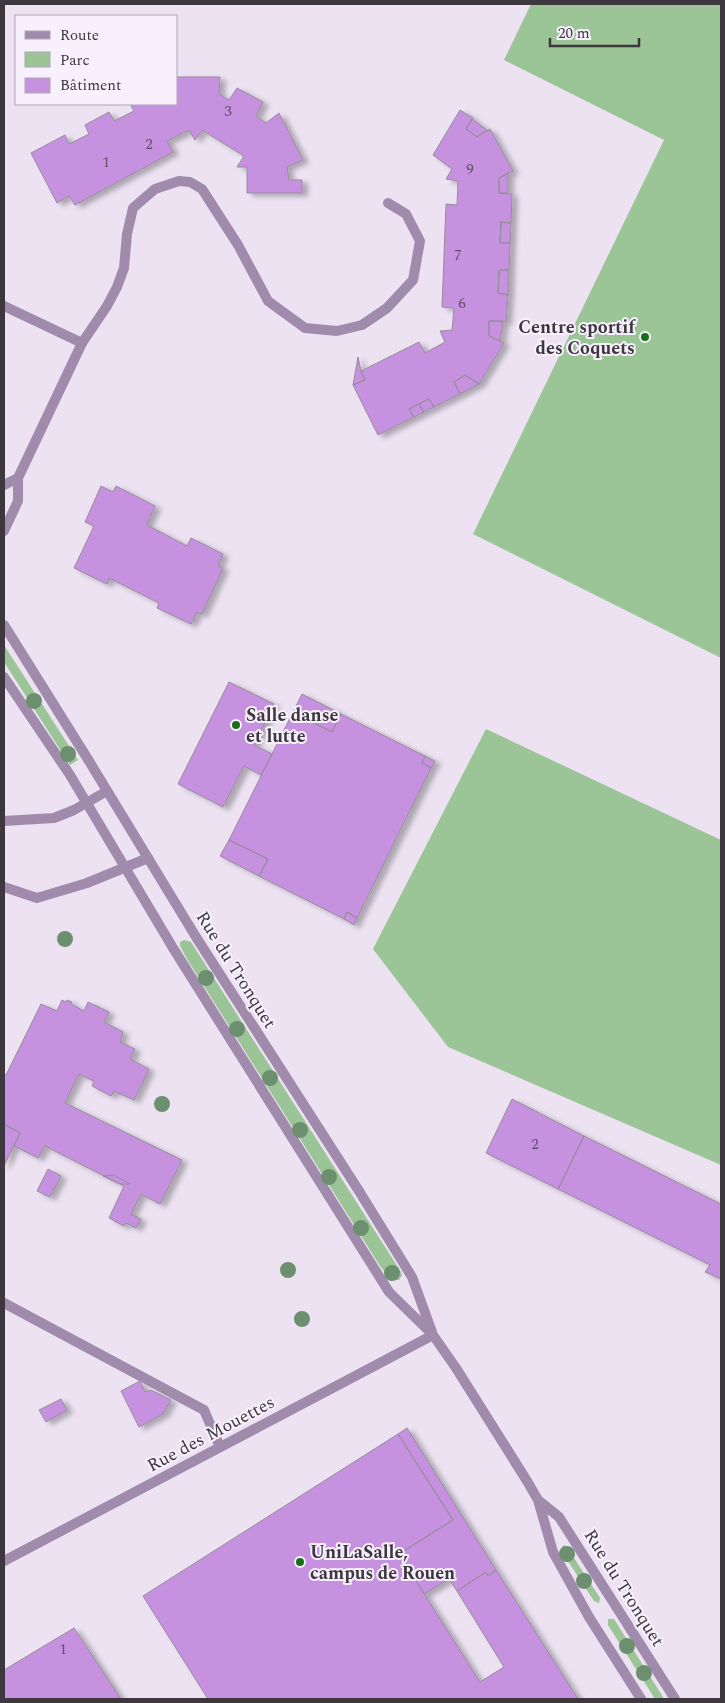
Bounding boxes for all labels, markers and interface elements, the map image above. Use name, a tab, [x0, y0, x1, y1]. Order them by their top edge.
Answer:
legend	[15, 15, 178, 105]
scale bar	[550, 15, 639, 47]
text: 20 m	[558, 22, 590, 45]
text: Route	[60, 24, 99, 47]
text: Parc	[60, 49, 90, 72]
text: Bâtiment	[60, 74, 121, 97]
house number: 3	[224, 100, 232, 123]
house number: 2	[145, 133, 153, 156]
house number: 1	[102, 151, 110, 174]
house number: 9	[466, 158, 474, 181]
house number: 7	[454, 244, 462, 267]
house number: 6	[458, 292, 466, 315]
place label: Centre sportif des Coquets	[518, 314, 636, 362]
marker: Centre sportif des Coquets	[639, 331, 651, 343]
place label: Salle danse et lutte	[246, 702, 339, 750]
marker: Salle danse et lutte	[230, 719, 242, 731]
street label: Rue du Tronquet	[189, 906, 283, 1034]
house number: 2	[531, 1133, 539, 1156]
street label: Rue des Mouettes	[142, 1389, 280, 1479]
street label: Rue du Tronquet	[577, 1524, 671, 1652]
place label: UniLaSalle, campus de Rouen	[310, 1539, 455, 1587]
marker: UniLaSalle, campus de Rouen	[294, 1556, 306, 1568]
house number: 1	[59, 1638, 67, 1661]

